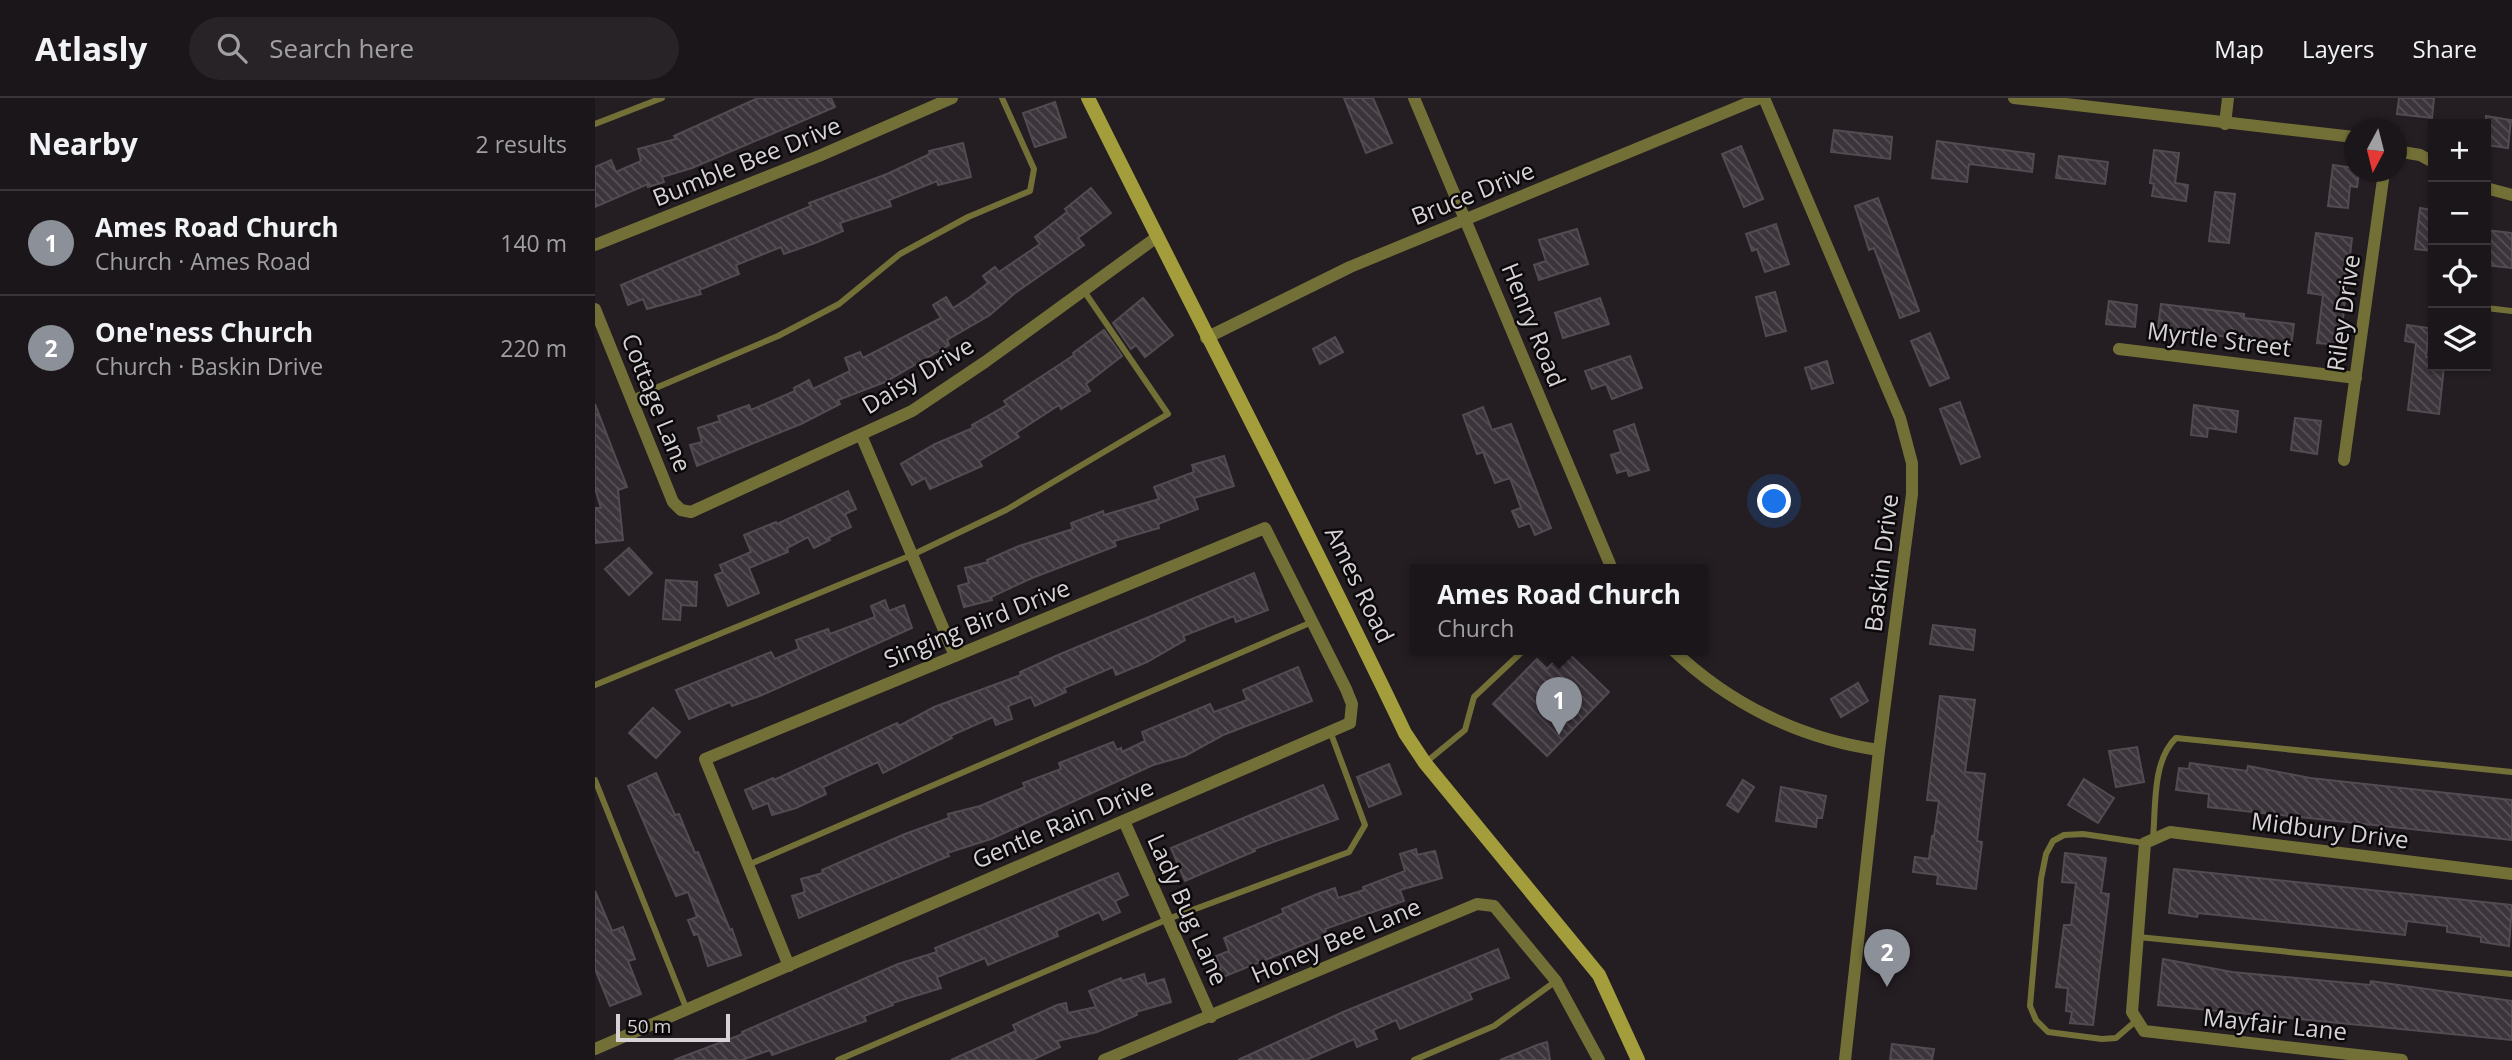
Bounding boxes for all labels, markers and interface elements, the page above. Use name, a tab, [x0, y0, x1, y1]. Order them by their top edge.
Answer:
search box	[189, 17, 679, 80]
text: Atlasly	[35, 26, 147, 71]
icon: search	[213, 29, 251, 67]
text: Search here	[269, 30, 414, 66]
text: Map	[2214, 32, 2264, 65]
text: Layers	[2302, 32, 2375, 65]
text: Share	[2413, 32, 2477, 65]
street label: Bumble Bee Drive	[647, 108, 845, 213]
north arrow	[2344, 119, 2407, 182]
map controls	[2428, 119, 2491, 371]
button: +	[2428, 119, 2491, 182]
text: Nearby	[28, 123, 138, 164]
text: 2 results	[476, 128, 567, 160]
street label: Bruce Drive	[1406, 153, 1539, 232]
button: −	[2428, 182, 2491, 245]
text: Ames Road Church	[95, 209, 339, 245]
text: 1	[44, 227, 58, 259]
text: 140 m	[500, 227, 567, 259]
text: Church · Ames Road	[95, 245, 311, 277]
button: locate	[2428, 245, 2491, 308]
street label: Riley Drive	[2318, 252, 2367, 373]
street label: Henry Road	[1495, 257, 1574, 391]
button: layers	[2428, 308, 2491, 371]
street label: Myrtle Street	[2145, 313, 2293, 364]
text: One'ness Church	[95, 314, 313, 350]
street label: Cottage Lane	[615, 328, 700, 477]
street label: Daisy Drive	[855, 328, 979, 421]
text: 2	[44, 332, 58, 364]
text: 220 m	[500, 332, 567, 364]
text: Church · Baskin Drive	[95, 350, 323, 382]
your location	[1757, 484, 1791, 518]
street label: Baskin Drive	[1856, 492, 1905, 634]
street label: Ames Road	[1318, 521, 1403, 648]
popup	[1410, 564, 1708, 655]
street label: Singing Bird Drive	[878, 570, 1074, 675]
text: Ames Road Church	[1437, 576, 1681, 612]
text: Church	[1437, 612, 1514, 644]
pin: 1	[1536, 677, 1582, 735]
street label: Gentle Rain Drive	[967, 770, 1158, 876]
street label: Midbury Drive	[2249, 803, 2411, 856]
street label: Lady Bug Lane	[1140, 829, 1236, 990]
street label: Honey Bee Lane	[1246, 889, 1425, 990]
pin: 2	[1864, 929, 1910, 987]
street label: Mayfair Lane	[2202, 1000, 2349, 1047]
scale bar	[616, 1011, 730, 1043]
text: 50 m	[627, 1013, 671, 1039]

